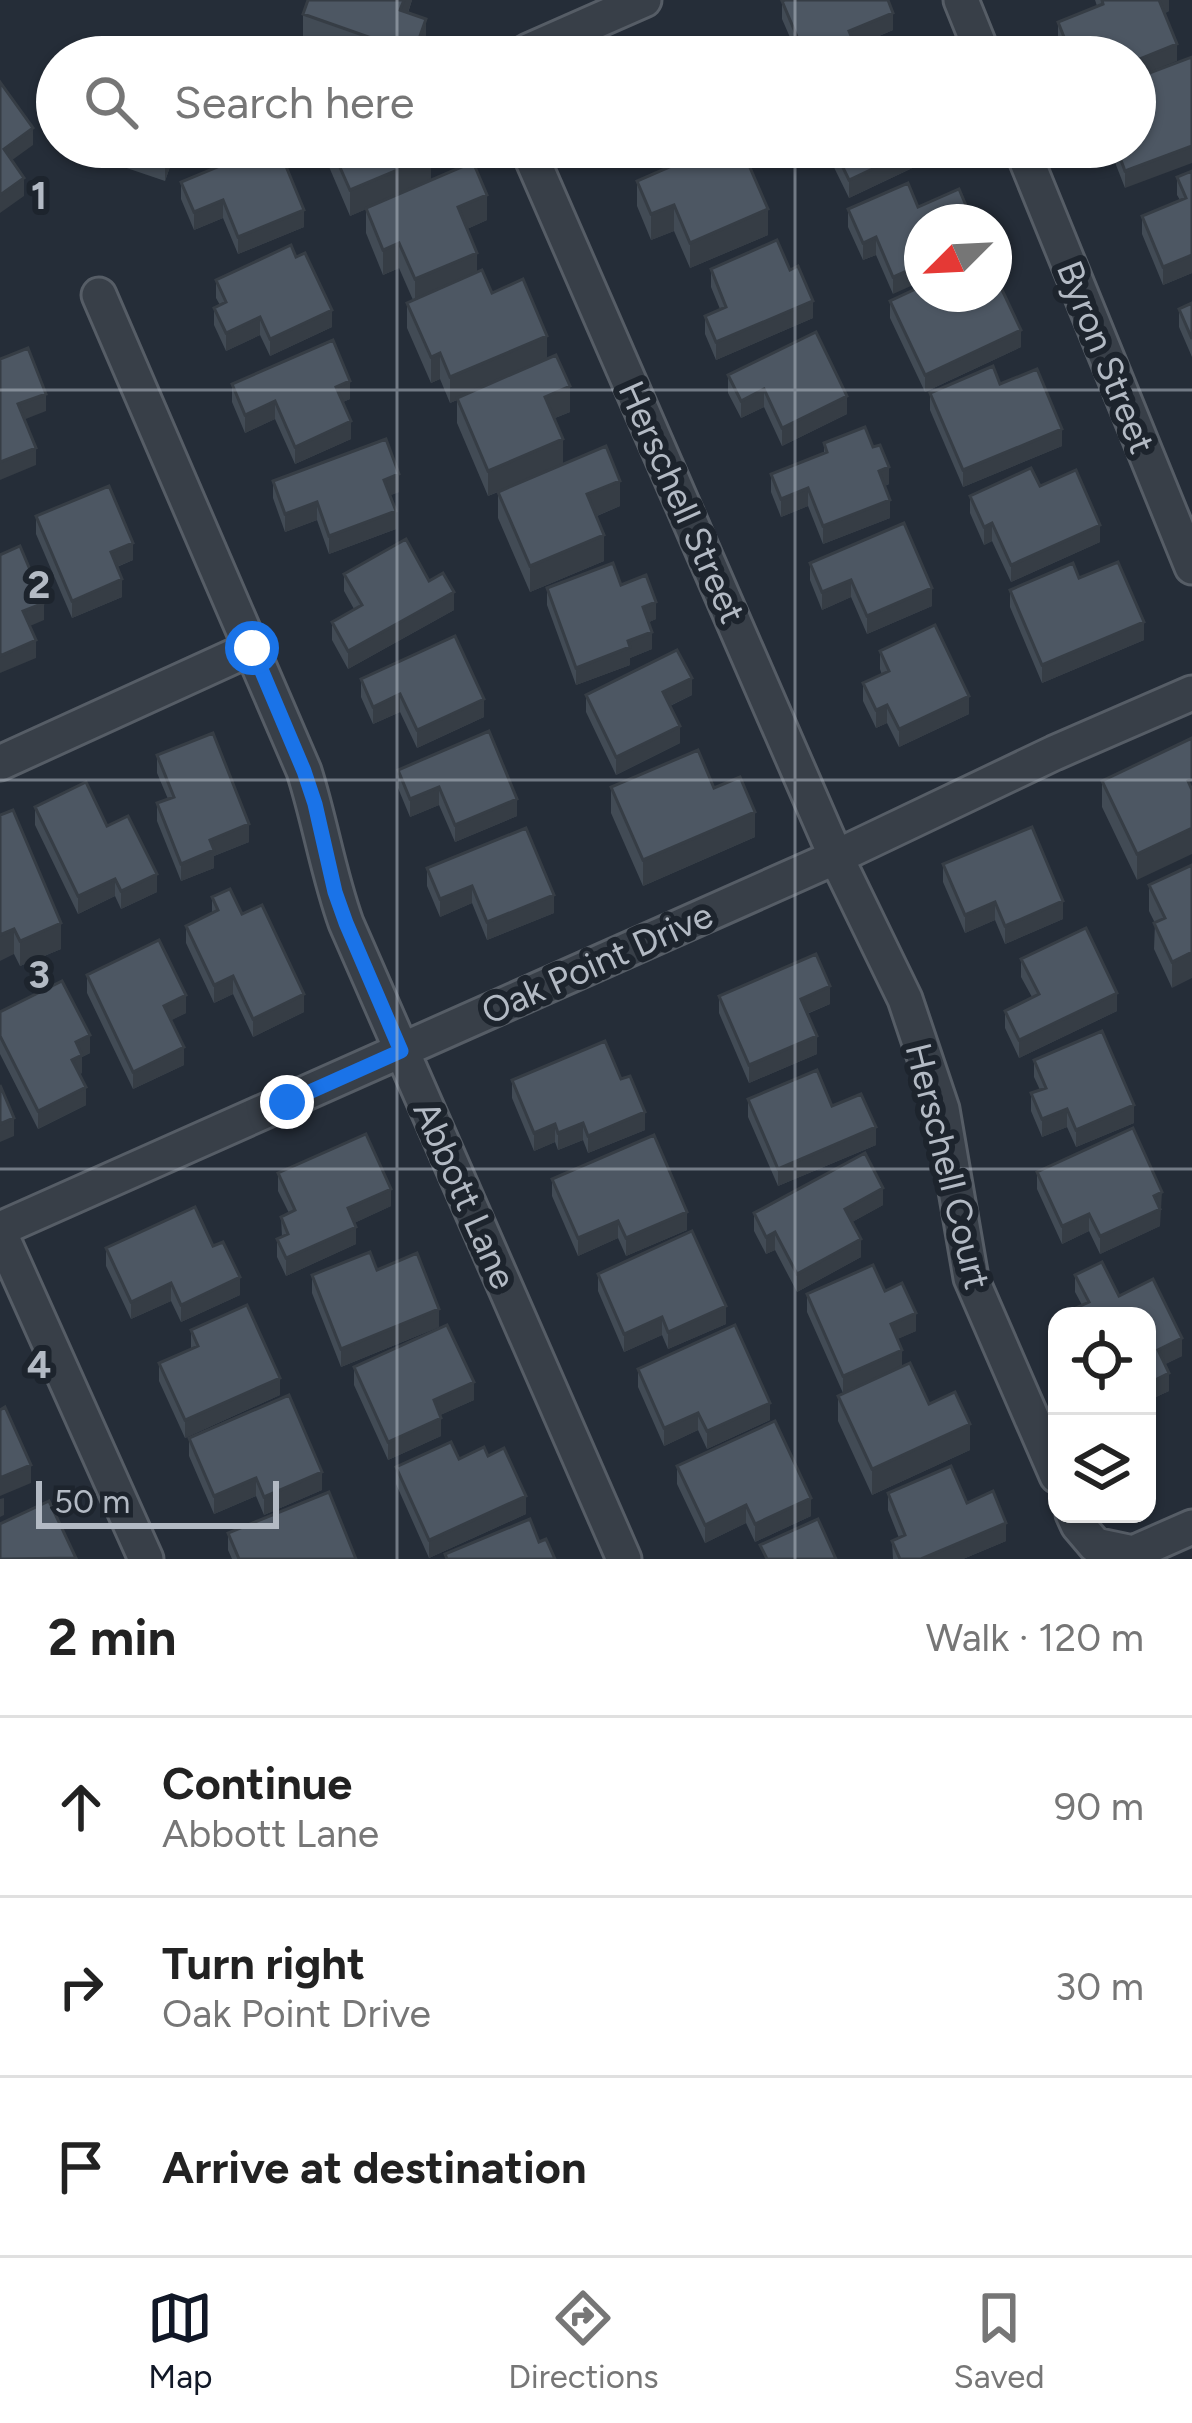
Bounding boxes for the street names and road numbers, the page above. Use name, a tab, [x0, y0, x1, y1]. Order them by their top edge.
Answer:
street label: Byron Street	[1048, 254, 1164, 460]
street label: Herschell Street	[609, 374, 755, 630]
street label: Oak Point Drive	[475, 893, 719, 1033]
street label: Herschell Court	[897, 1038, 999, 1294]
street label: Abbott Lane	[405, 1095, 525, 1295]

